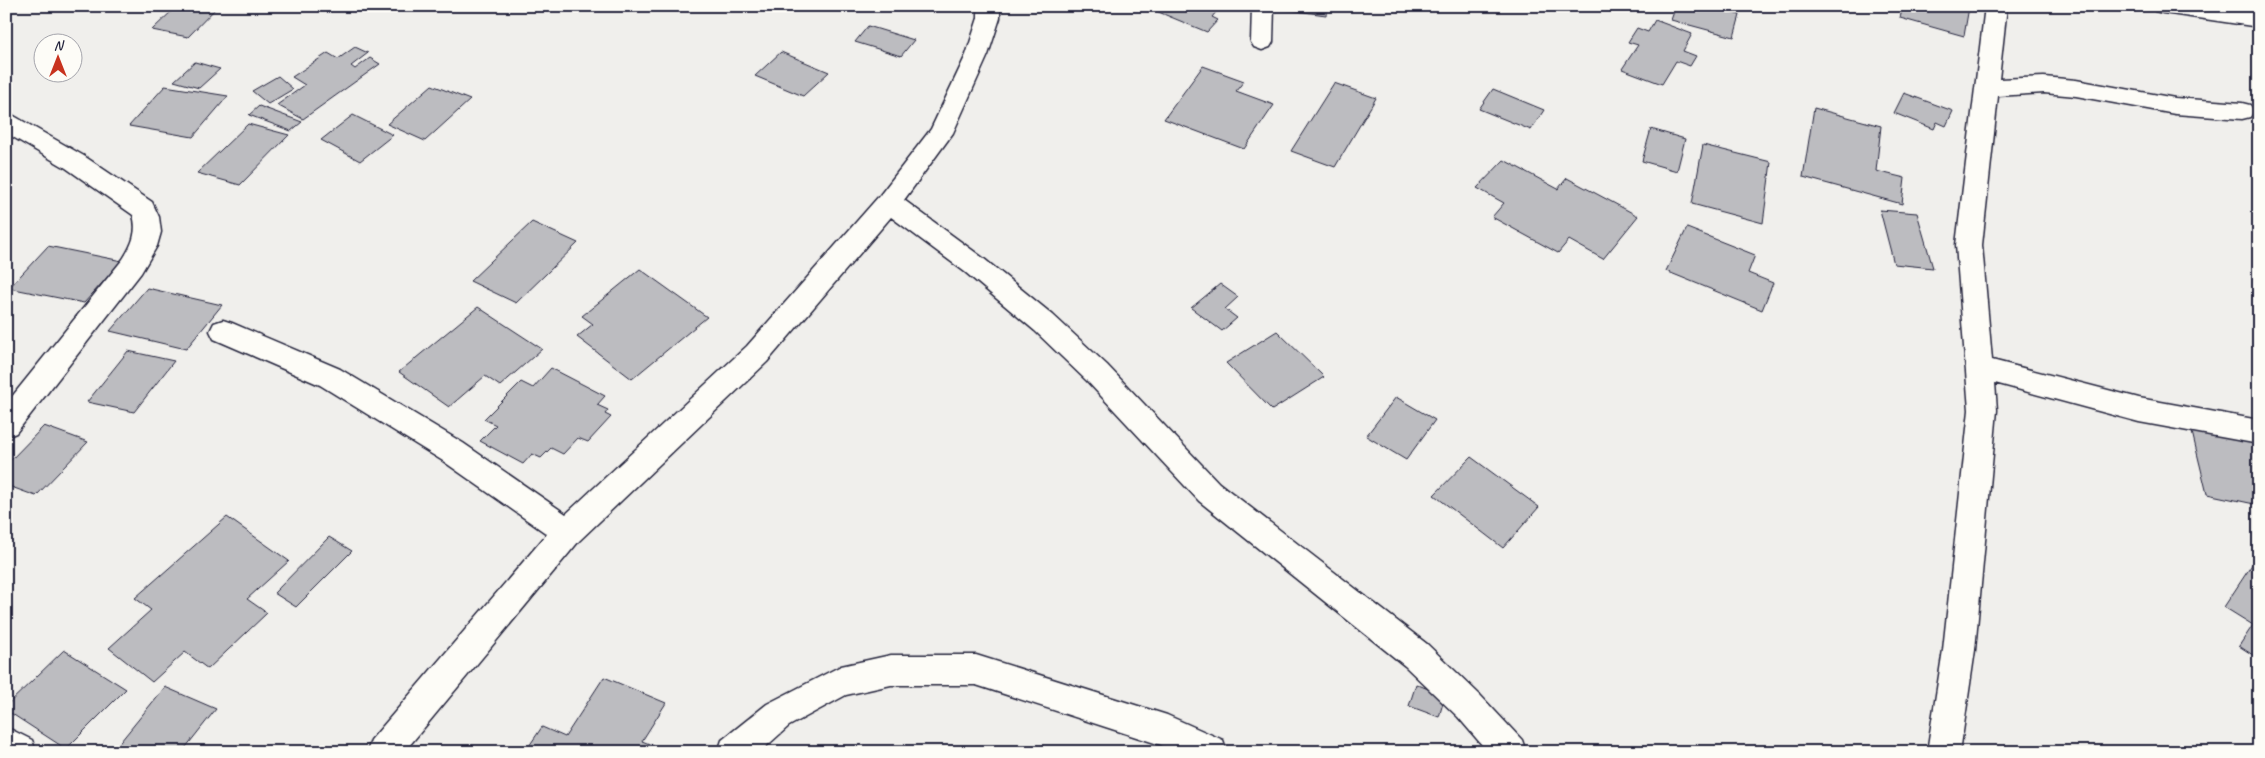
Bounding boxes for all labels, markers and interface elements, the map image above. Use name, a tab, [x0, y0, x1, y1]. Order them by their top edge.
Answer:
north arrow	[32, 32, 82, 82]
text: N	[54, 37, 65, 54]

